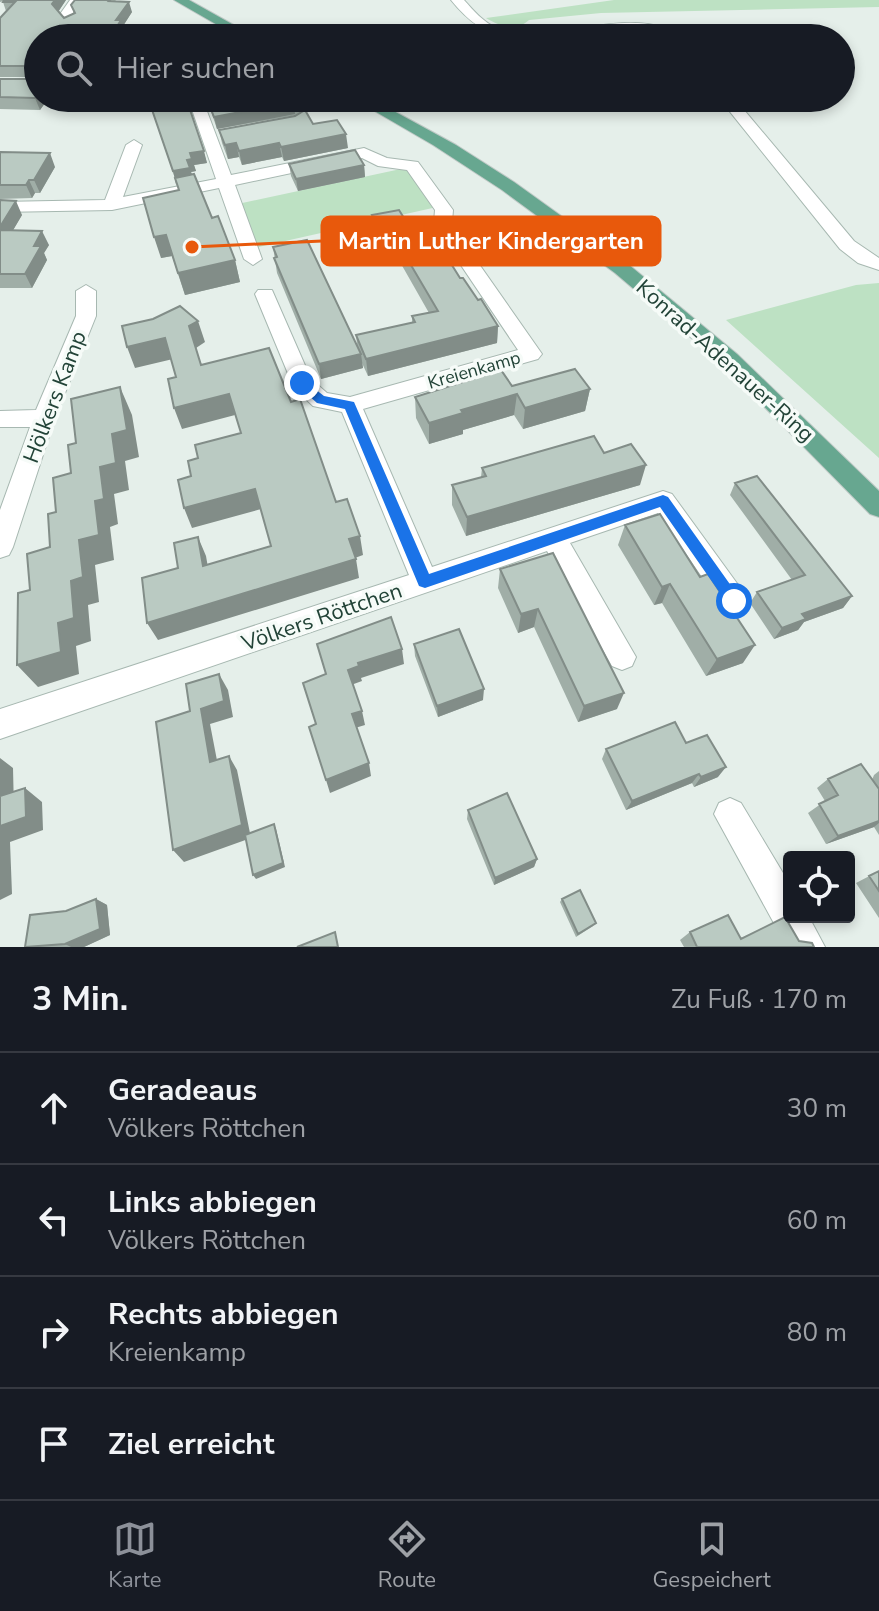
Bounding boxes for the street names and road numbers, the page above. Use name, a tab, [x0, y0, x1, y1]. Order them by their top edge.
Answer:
street label: Konrad-Adenauer-Ring	[630, 273, 820, 449]
street label: Hölkers Kamp	[16, 327, 94, 467]
street label: Kreienkamp	[425, 345, 523, 395]
street label: Völkers Röttchen	[237, 576, 406, 659]

